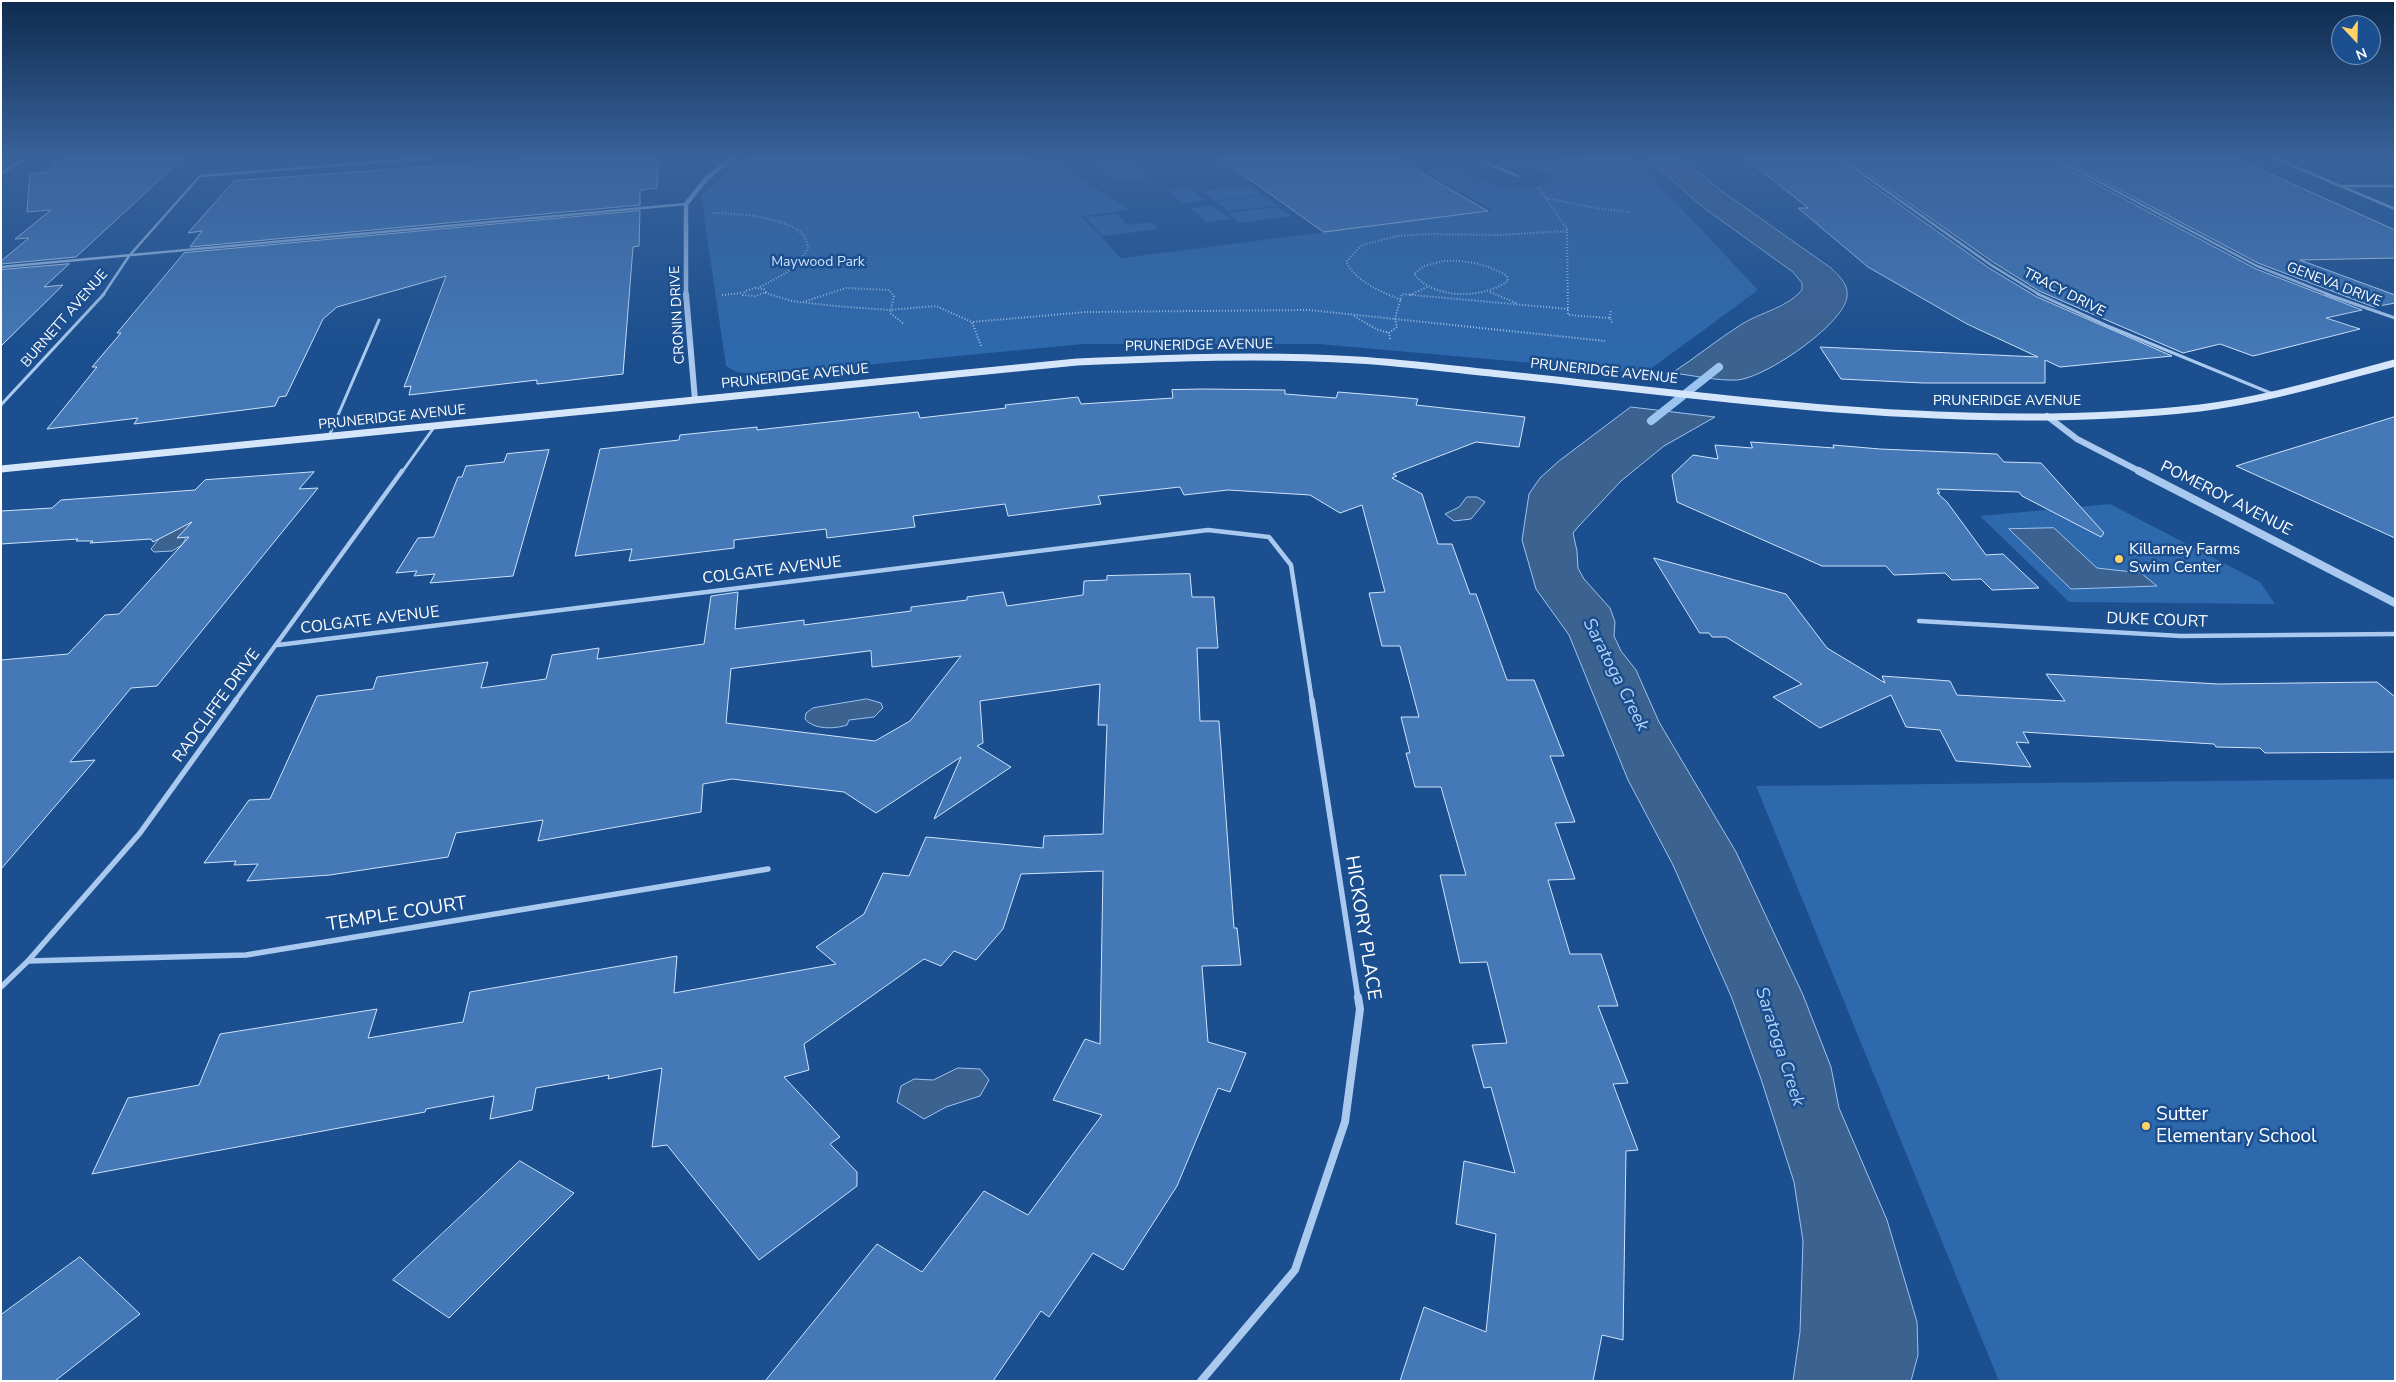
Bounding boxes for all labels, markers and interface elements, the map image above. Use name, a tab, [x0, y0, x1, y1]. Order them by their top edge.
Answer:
north arrow	[2331, 15, 2381, 65]
text: N	[2353, 43, 2370, 64]
park label: Maywood Park	[771, 255, 865, 271]
street label: GENEVA DRIVE	[2284, 259, 2384, 311]
street label: CRONIN DRIVE	[667, 265, 689, 365]
street label: TRACY DRIVE	[2020, 265, 2108, 321]
street label: BURNETT AVENUE	[18, 267, 112, 371]
street label: PRUNERIDGE AVENUE	[1125, 336, 1273, 356]
street label: PRUNERIDGE AVENUE	[1529, 356, 1679, 388]
street label: PRUNERIDGE AVENUE	[720, 361, 870, 393]
street label: PRUNERIDGE AVENUE	[1933, 394, 2081, 410]
street label: PRUNERIDGE AVENUE	[317, 402, 467, 434]
street label: POMEROY AVENUE	[2157, 458, 2295, 540]
place label: Killarney Farms Swim Center	[2129, 540, 2240, 578]
street label: COLGATE AVENUE	[701, 553, 843, 589]
marker: Killarney Farms Swim Center	[2113, 553, 2125, 565]
street label: COLGATE AVENUE	[299, 603, 441, 639]
street label: DUKE COURT	[2106, 610, 2208, 632]
water label: Saratoga Creek	[1577, 615, 1653, 735]
street label: RADCLIFFE DRIVE	[169, 646, 265, 766]
street label: HICKORY PLACE	[1339, 854, 1385, 1002]
street label: TEMPLE COURT	[325, 893, 469, 937]
water label: Saratoga Creek	[1750, 985, 1808, 1109]
place label: Sutter Elementary School	[2156, 1104, 2317, 1148]
marker: Sutter Elementary School	[2140, 1120, 2152, 1132]

